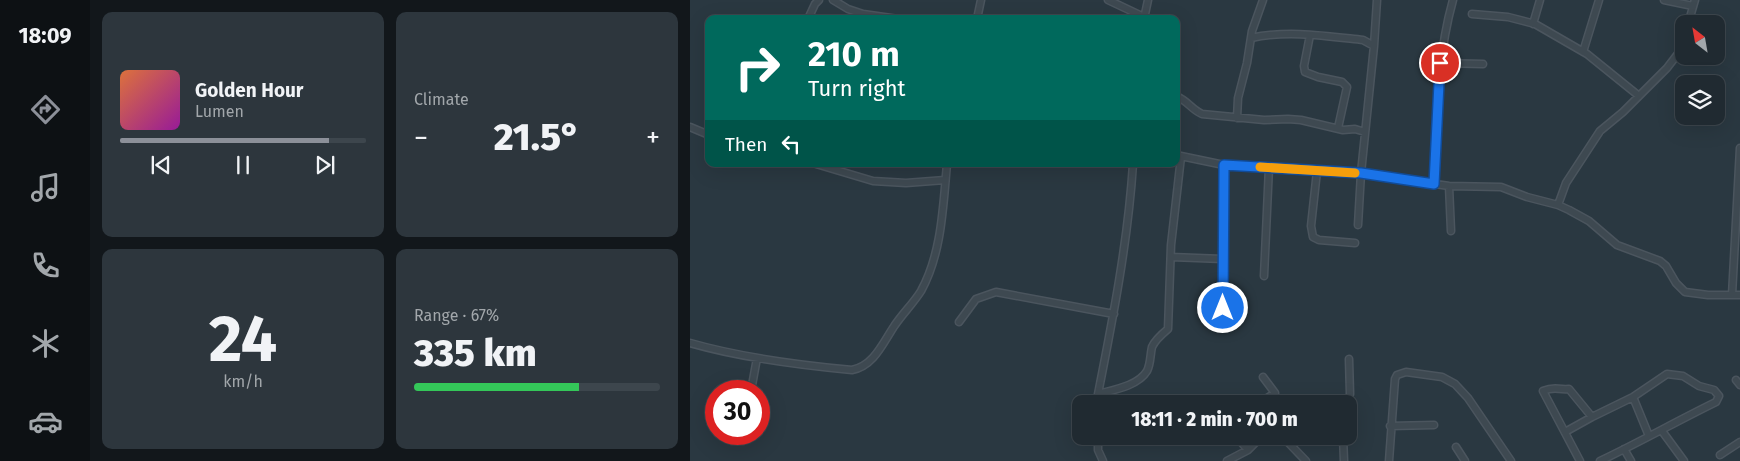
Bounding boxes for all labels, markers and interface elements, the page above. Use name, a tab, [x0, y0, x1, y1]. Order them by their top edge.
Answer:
north arrow	[1675, 15, 1725, 65]
map controls	[1675, 15, 1725, 125]
text: 18:09	[18, 22, 72, 49]
text: 210 m	[808, 33, 900, 75]
icon: right	[725, 35, 790, 100]
pin	[1419, 42, 1461, 84]
icon: arrive	[1426, 49, 1454, 77]
text: Turn right	[808, 75, 905, 102]
button: layers	[1675, 75, 1725, 125]
text: Golden Hour	[195, 79, 304, 102]
text: Climate	[414, 90, 469, 109]
icon: directions	[28, 92, 63, 127]
text: Lumen	[195, 102, 244, 121]
text: 21.5°	[494, 114, 580, 160]
text: −	[414, 121, 428, 154]
text: +	[646, 121, 660, 154]
icon: left	[777, 130, 805, 158]
text: Then	[725, 133, 767, 156]
icon: previous	[147, 151, 175, 179]
icon: pause	[229, 151, 257, 179]
icon: next	[311, 151, 339, 179]
icon: music	[28, 170, 63, 205]
icon: phone	[28, 248, 63, 283]
position arrow	[1196, 281, 1248, 333]
text: 24	[209, 300, 277, 378]
text: Range · 67%	[414, 306, 499, 325]
icon: climate	[28, 326, 63, 361]
text: 335 km	[414, 330, 537, 376]
text: km/h	[223, 372, 263, 391]
speed limit sign: 30	[705, 380, 770, 445]
icon: car	[28, 404, 63, 439]
text: 18:11 · 2 min · 700 m	[1131, 408, 1298, 431]

